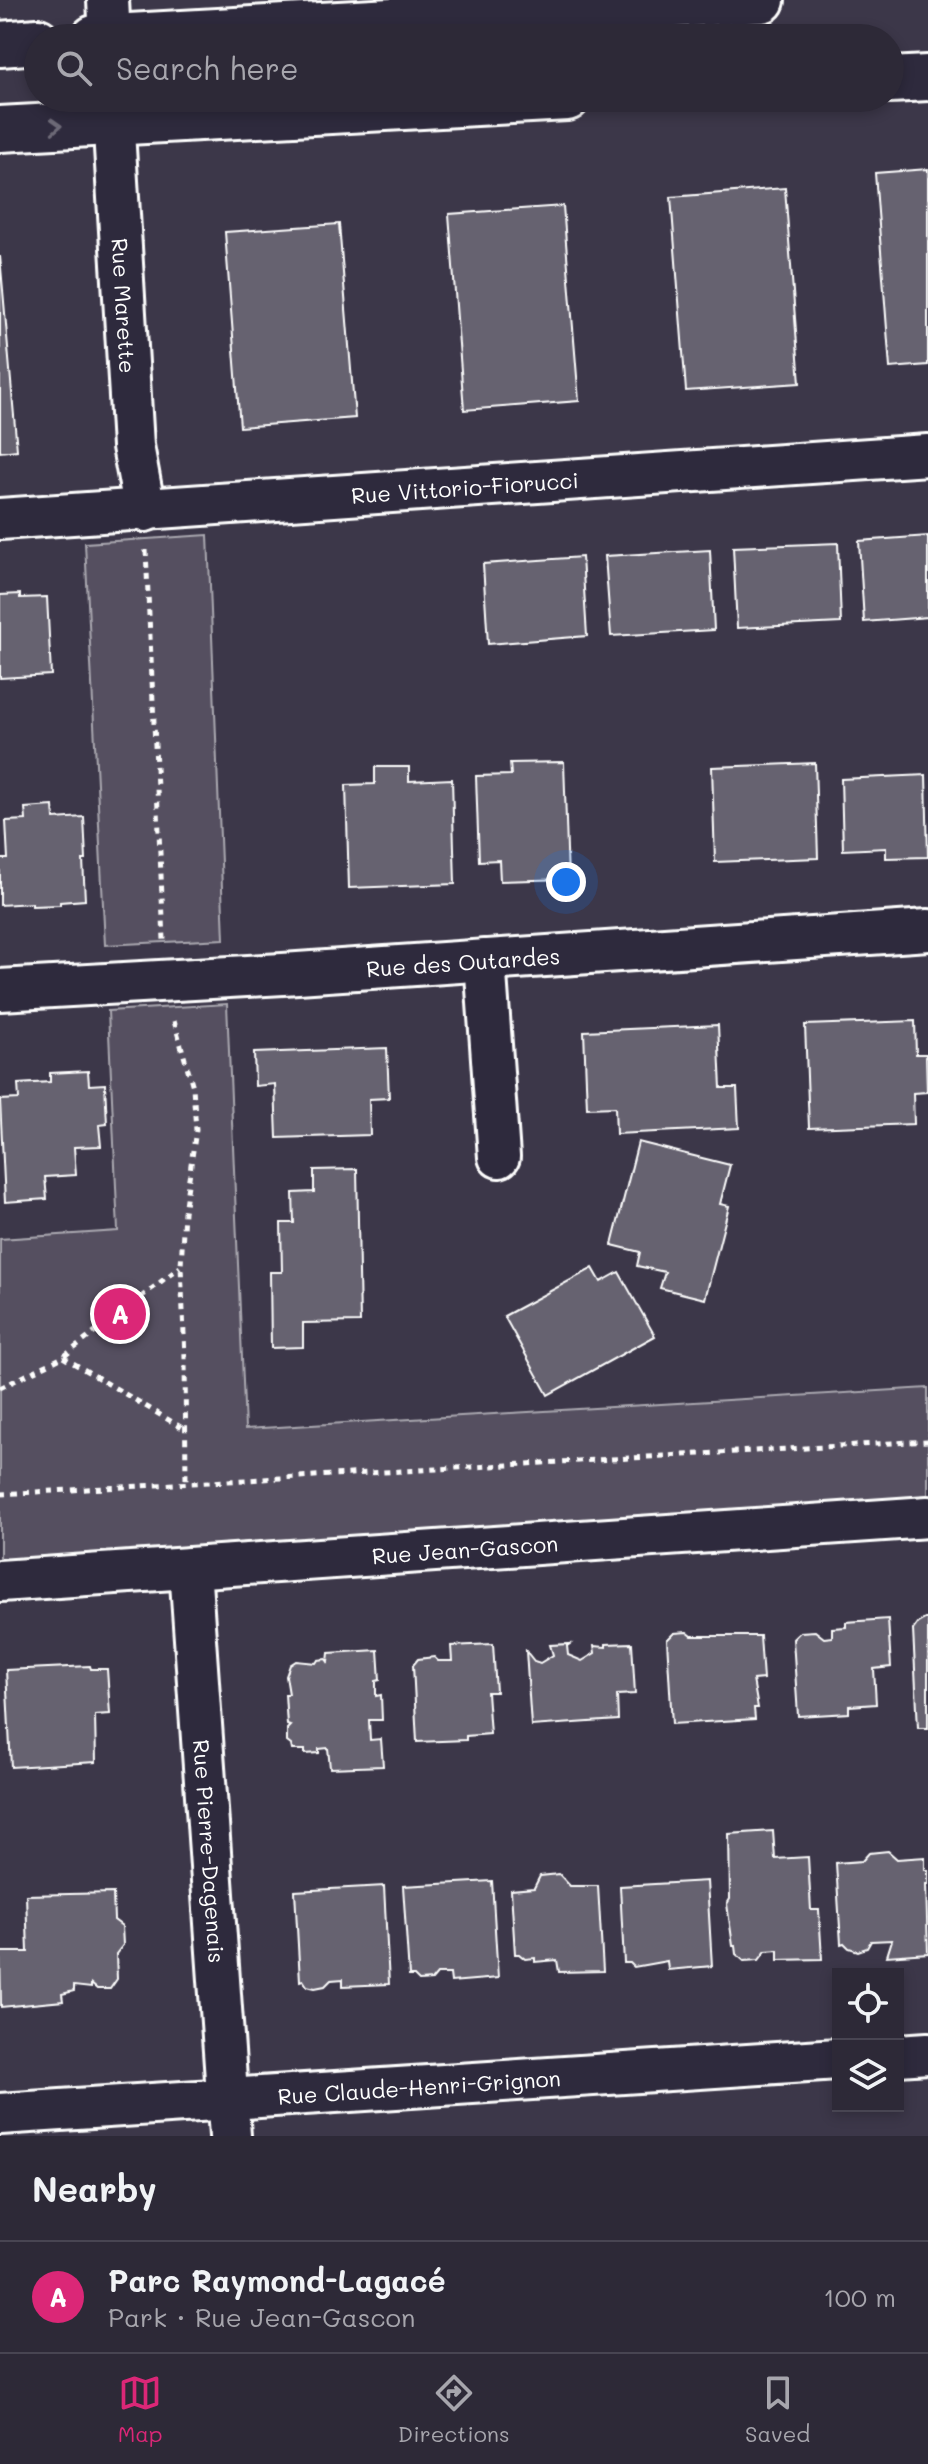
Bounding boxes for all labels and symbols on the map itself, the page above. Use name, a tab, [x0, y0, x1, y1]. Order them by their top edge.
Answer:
one-way arrow	[50, 118, 63, 135]
street label: Rue Marette	[106, 237, 143, 374]
street label: Rue Vittorio-Fiorucci	[350, 465, 580, 509]
your location	[546, 862, 586, 902]
street label: Rue des Outardes	[365, 941, 561, 983]
pin: A	[94, 1284, 146, 1344]
street label: Rue Jean-Gascon	[371, 1528, 559, 1570]
street label: Rue Pierre-Dagenais	[188, 1738, 232, 1964]
street label: Rue Claude-Henri-Grignon	[277, 2063, 562, 2110]

